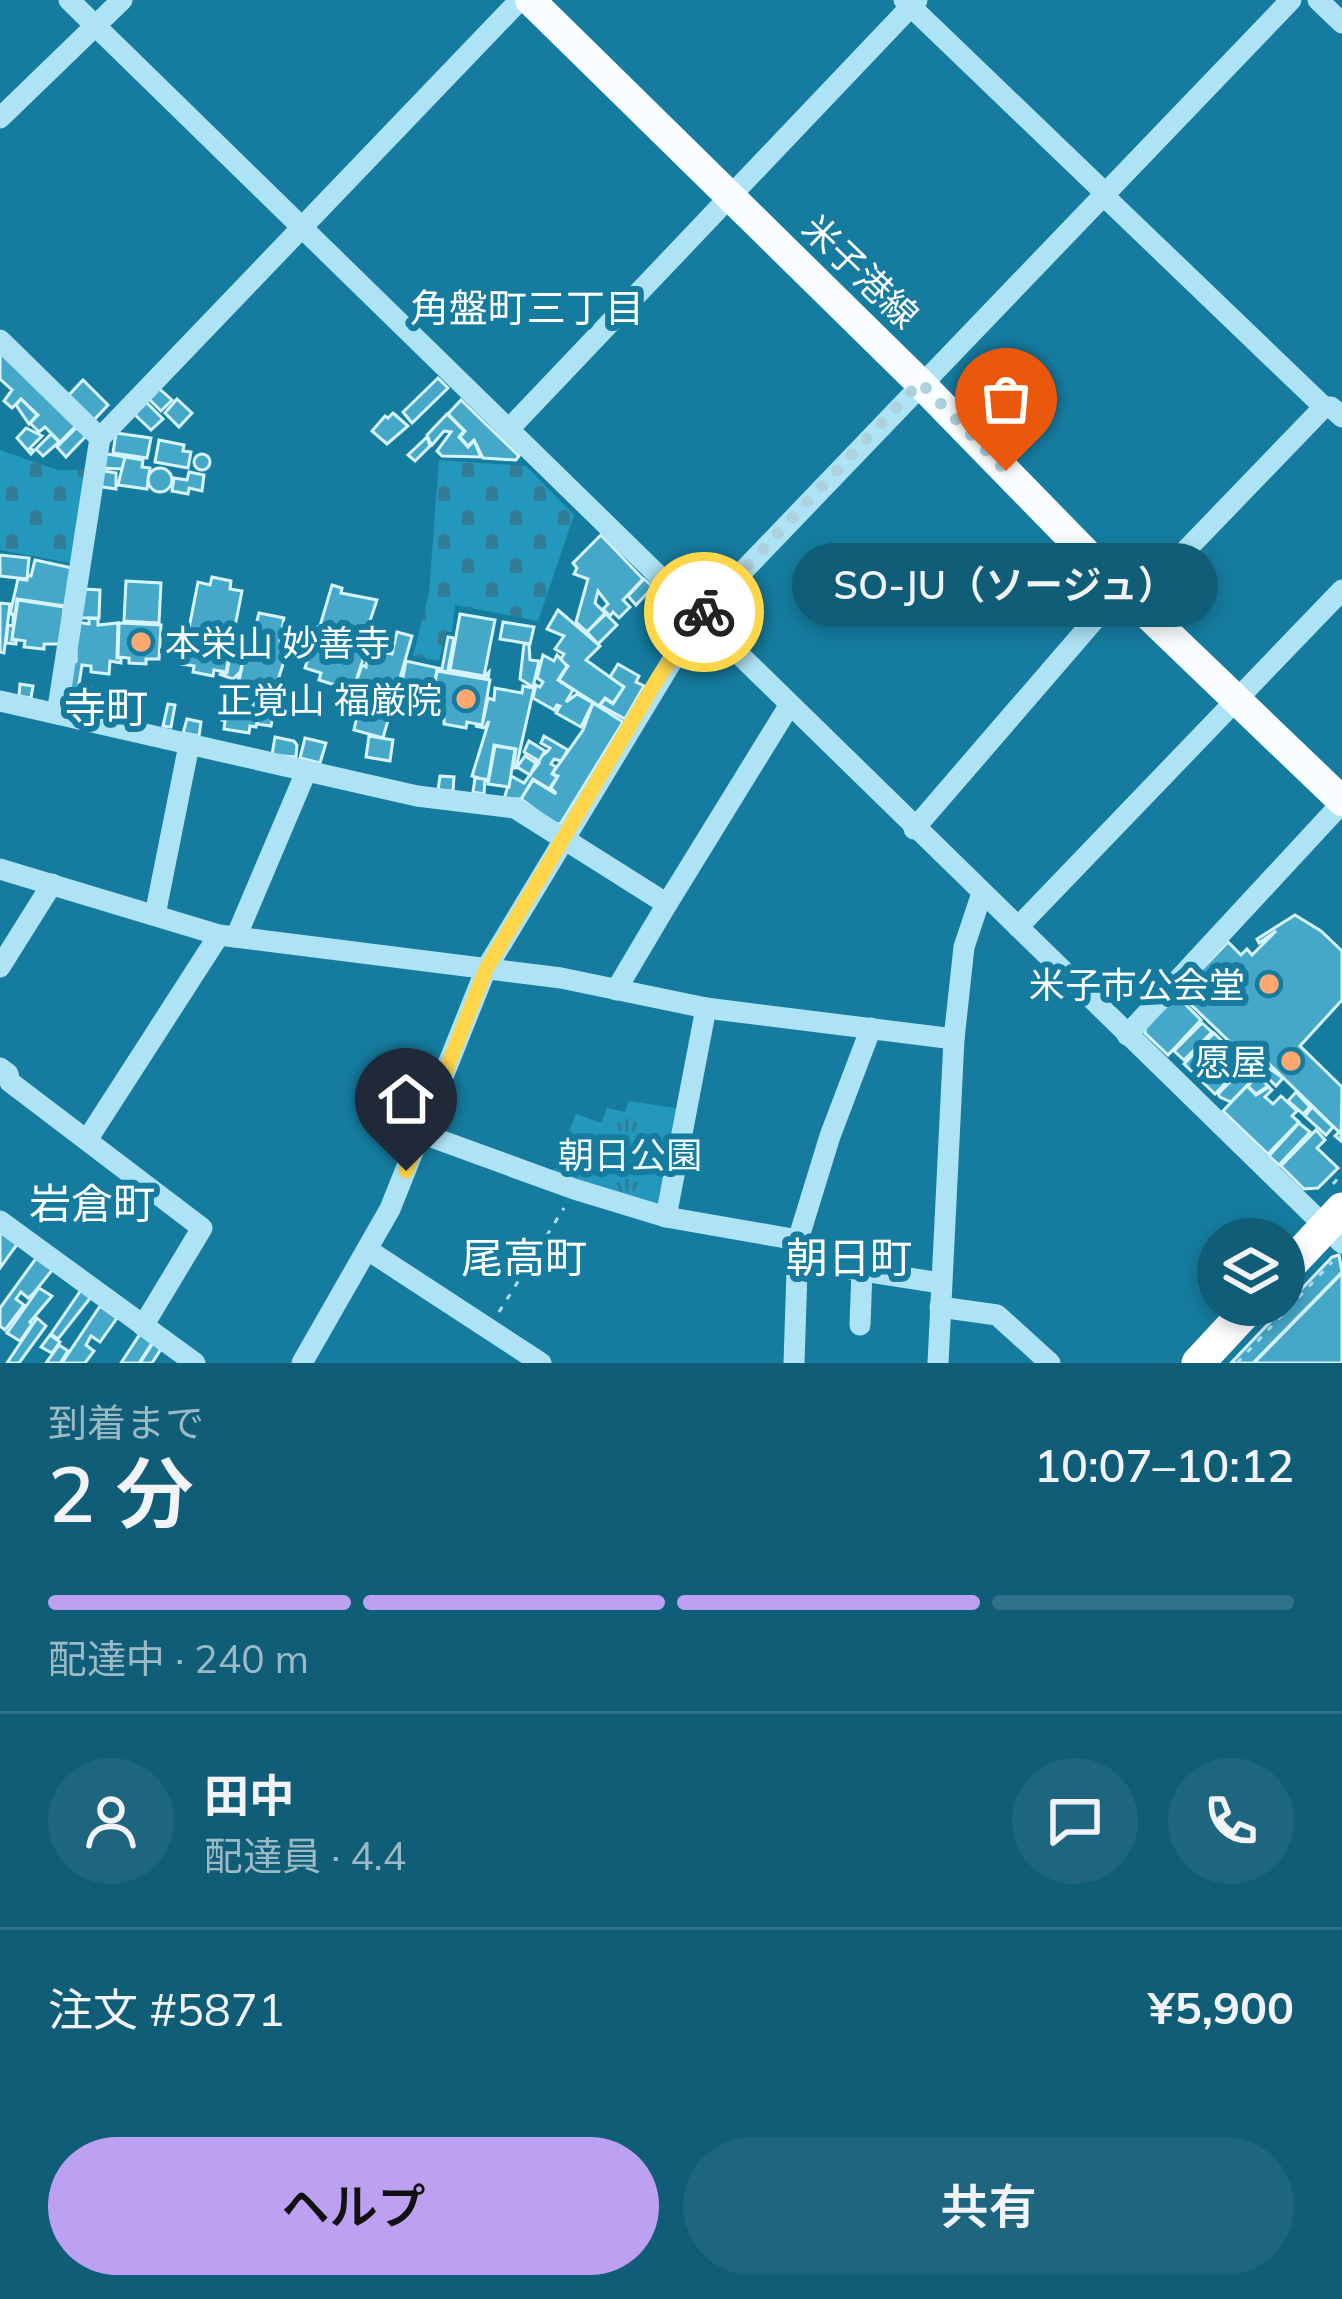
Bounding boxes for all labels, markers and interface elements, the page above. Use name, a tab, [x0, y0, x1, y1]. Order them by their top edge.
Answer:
street label: 米子港線	[794, 205, 928, 337]
district label: 角盤町三丁目	[410, 283, 644, 332]
pin	[955, 348, 1057, 471]
icon: bag	[973, 366, 1039, 432]
callout: SO-JU（ソージュ）	[793, 543, 1219, 627]
courier	[644, 552, 764, 672]
text: SO-JU（ソージュ）	[833, 560, 1177, 609]
icon: bike	[671, 579, 737, 645]
place label: 本栄山 妙善寺	[165, 620, 390, 665]
marker: 本栄山 妙善寺	[128, 629, 154, 655]
place label: 正覚山 福厳院	[217, 677, 442, 722]
district label: 寺町	[64, 681, 148, 734]
marker: 正覚山 福厳院	[453, 686, 479, 712]
place label: 米子市公会堂	[1029, 962, 1245, 1007]
marker: 米子市公会堂	[1256, 971, 1282, 997]
place label: 愿屋	[1195, 1039, 1267, 1084]
pin	[355, 1048, 457, 1171]
marker: 愿屋	[1278, 1048, 1304, 1074]
icon: home	[373, 1066, 439, 1132]
park label: 朝日公園	[558, 1132, 702, 1177]
district label: 岩倉町	[29, 1177, 155, 1230]
map controls	[1197, 1218, 1305, 1326]
button: layers	[1197, 1218, 1305, 1326]
district label: 尾高町	[461, 1231, 587, 1284]
district label: 朝日町	[786, 1231, 912, 1284]
text: 到着まで	[48, 1398, 204, 1447]
text: 10:07–10:12	[1034, 1437, 1294, 1493]
text: 2 分	[48, 1444, 194, 1542]
text: 配達中 · 240 m	[48, 1634, 309, 1683]
button: person	[48, 1758, 174, 1884]
button: chat	[1012, 1758, 1138, 1884]
button: phone	[1168, 1758, 1294, 1884]
text: 田中	[204, 1767, 294, 1823]
text: 配達員 · 4.4	[204, 1831, 406, 1880]
text: ¥5,900	[1148, 1979, 1294, 2035]
text: 注文 #5871	[48, 1981, 285, 2037]
button: ヘルプ	[48, 2137, 659, 2275]
button: 共有	[683, 2137, 1294, 2275]

